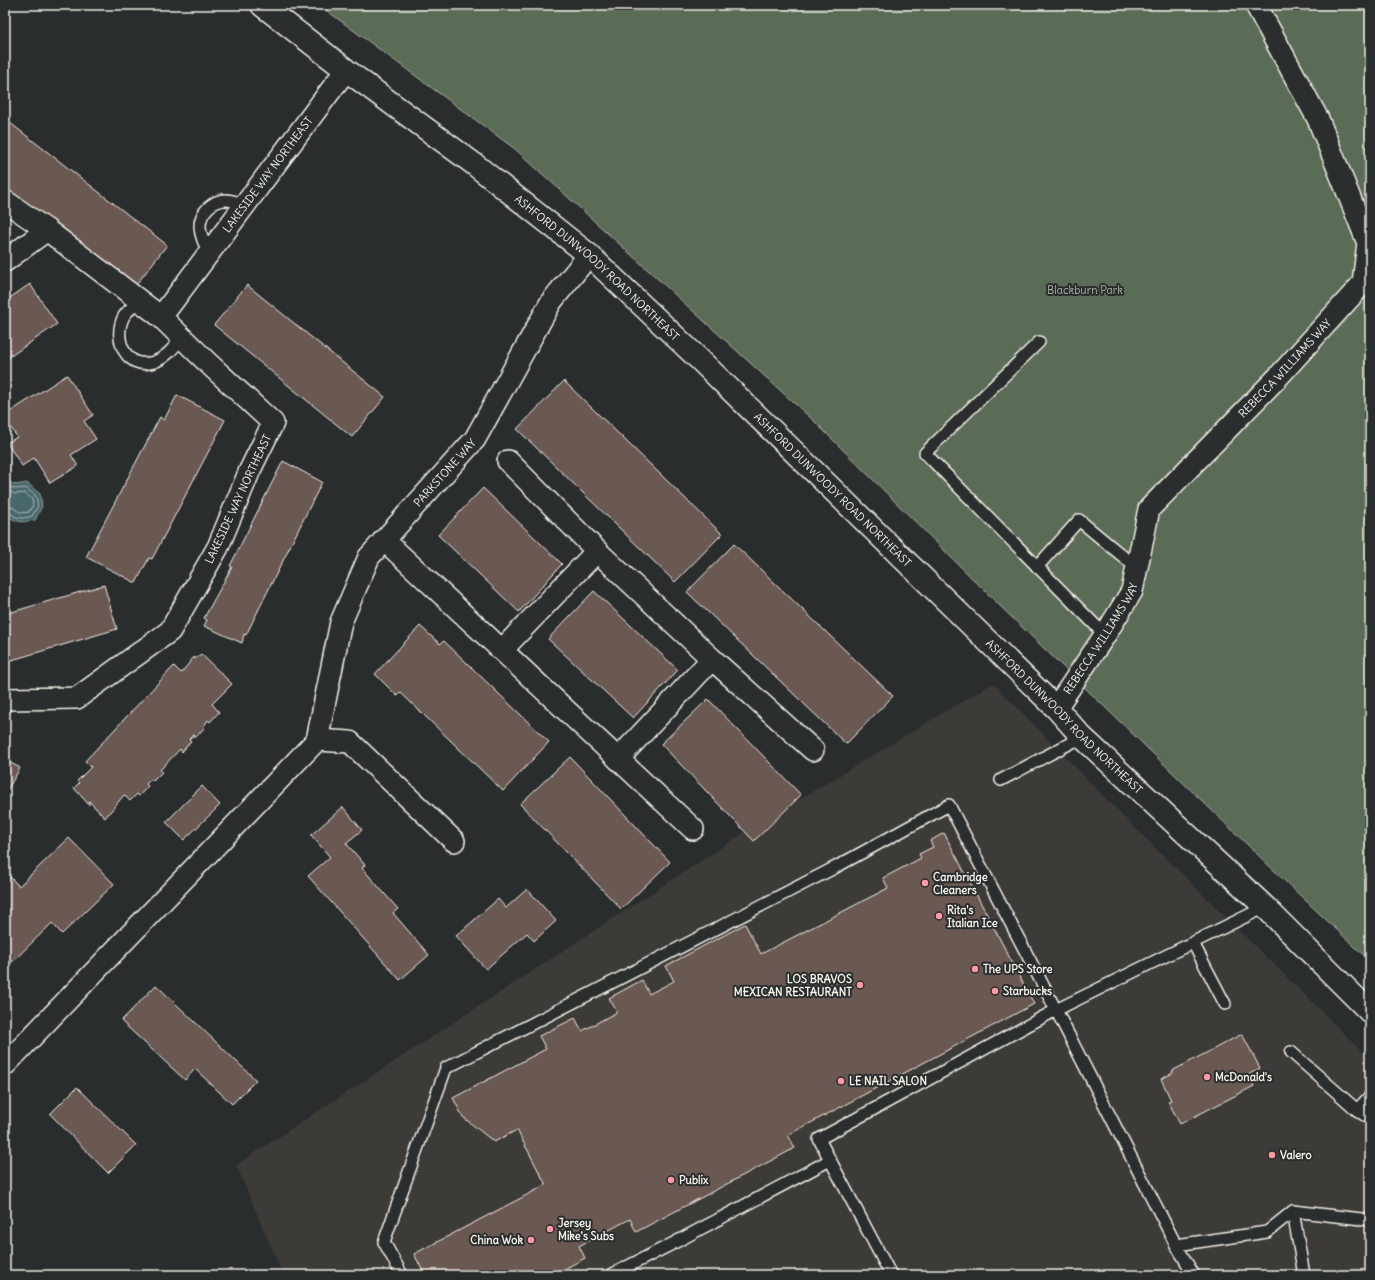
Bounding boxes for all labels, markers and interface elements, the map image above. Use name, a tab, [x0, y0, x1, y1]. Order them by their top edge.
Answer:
street label: LAKESIDE WAY NORTHEAST	[220, 114, 316, 235]
street label: ASHFORD DUNWOODY ROAD NORTHEAST	[512, 192, 682, 344]
park label: Blackburn Park	[1047, 283, 1123, 297]
street label: REBECCA WILLIAMS WAY	[1235, 316, 1334, 420]
street label: ASHFORD DUNWOODY ROAD NORTHEAST	[751, 410, 914, 570]
street label: LAKESIDE WAY NORTHEAST	[202, 432, 274, 566]
street label: PARKSTONE WAY	[411, 436, 479, 510]
street label: REBECCA WILLIAMS WAY	[1060, 581, 1141, 697]
street label: ASHFORD DUNWOODY ROAD NORTHEAST	[983, 636, 1146, 797]
place label: Cambridge Cleaners	[933, 870, 988, 897]
marker: Cambridge Cleaners	[920, 878, 930, 888]
place label: Rita's Italian Ice	[947, 903, 998, 930]
marker: Rita's Italian Ice	[934, 911, 944, 921]
place label: The UPS Store	[983, 962, 1052, 976]
marker: The UPS Store	[970, 964, 980, 974]
place label: LOS BRAVOS MEXICAN RESTAURANT	[734, 972, 852, 999]
marker: LOS BRAVOS MEXICAN RESTAURANT	[855, 980, 865, 990]
place label: Starbucks	[1003, 984, 1052, 998]
marker: Starbucks	[990, 986, 1000, 996]
place label: McDonald's	[1215, 1070, 1272, 1084]
marker: McDonald's	[1202, 1072, 1212, 1082]
place label: LE NAIL SALON	[849, 1074, 927, 1088]
marker: LE NAIL SALON	[836, 1076, 846, 1086]
place label: Valero	[1280, 1148, 1312, 1162]
marker: Valero	[1267, 1150, 1277, 1160]
place label: Publix	[679, 1173, 709, 1187]
marker: Publix	[666, 1175, 676, 1185]
place label: Jersey Mike's Subs	[558, 1216, 614, 1243]
marker: Jersey Mike's Subs	[545, 1224, 555, 1234]
place label: China Wok	[470, 1233, 523, 1247]
marker: China Wok	[526, 1235, 536, 1245]

